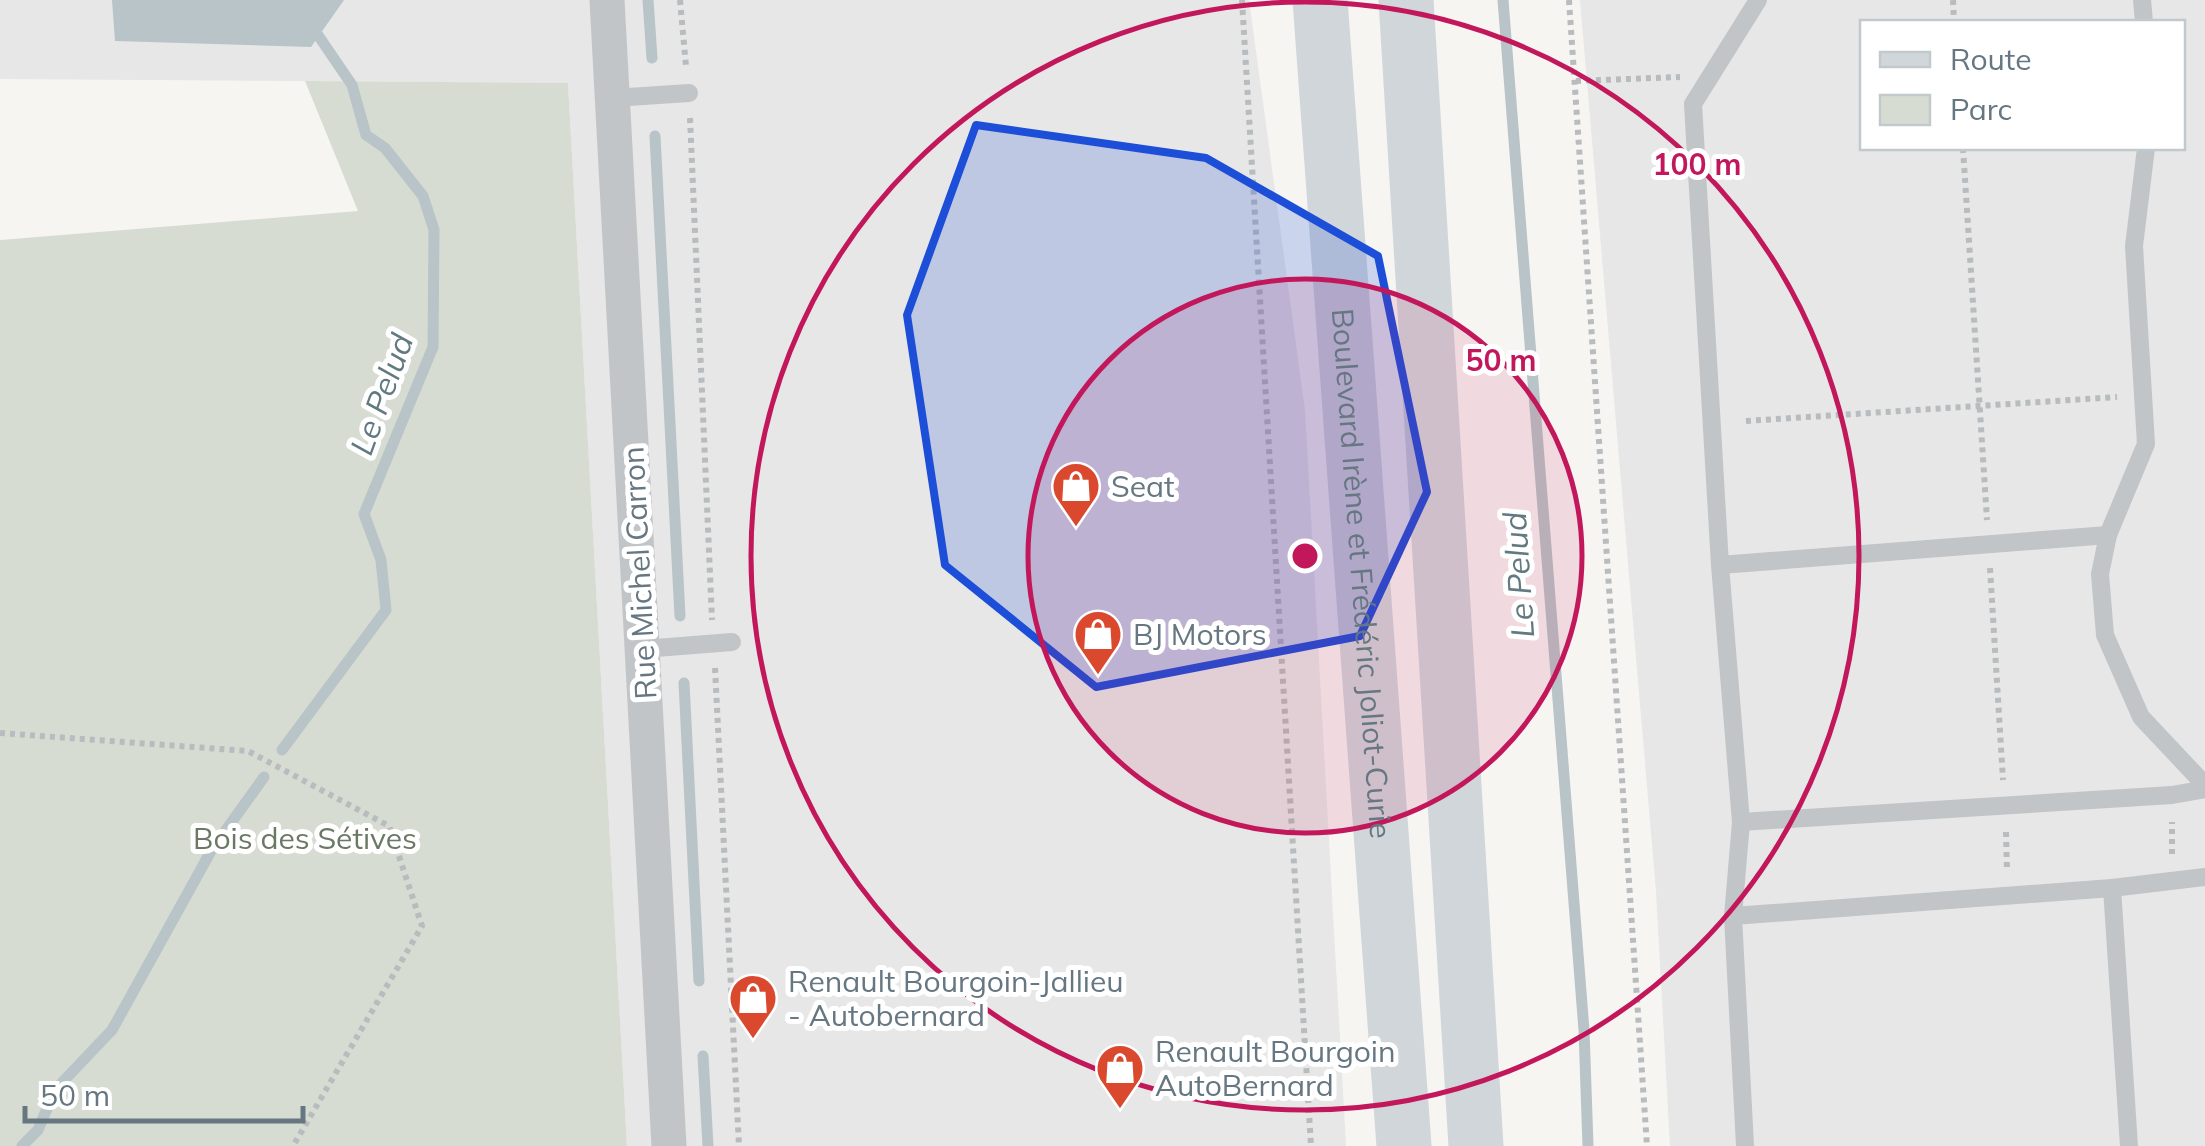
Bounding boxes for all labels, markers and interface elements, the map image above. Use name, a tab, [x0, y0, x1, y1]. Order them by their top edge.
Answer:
legend	[1860, 20, 2185, 150]
text: Route	[1950, 40, 2032, 78]
text: Parc	[1950, 90, 2012, 128]
text: 100 m	[1652, 145, 1742, 183]
street label: Boulevard Irène et Frédéric Joliot-Curie	[1324, 307, 1400, 840]
water label: Le Pelud	[341, 327, 422, 460]
text: 50 m	[1465, 341, 1537, 379]
street label: Rue Michel Carron	[613, 446, 665, 700]
shop icon: Seat	[1050, 460, 1102, 528]
place label: Seat	[1111, 467, 1175, 505]
water label: Le Pelud	[1494, 510, 1542, 639]
centre of rings	[1287, 538, 1323, 574]
shop icon: BJ Motors	[1072, 608, 1124, 676]
place label: BJ Motors	[1133, 615, 1267, 653]
park label: Bois des Sétives	[193, 819, 417, 857]
place label: Renault Bourgoin-Jallieu - Autobernard	[788, 962, 1124, 1034]
shop icon: Renault Bourgoin-Jallieu - Autobernard	[727, 972, 779, 1040]
place label: Renault Bourgoin AutoBernard	[1155, 1032, 1396, 1104]
shop icon: Renault Bourgoin AutoBernard	[1094, 1042, 1146, 1110]
scale bar	[25, 1061, 302, 1123]
text: 50 m	[40, 1076, 110, 1114]

